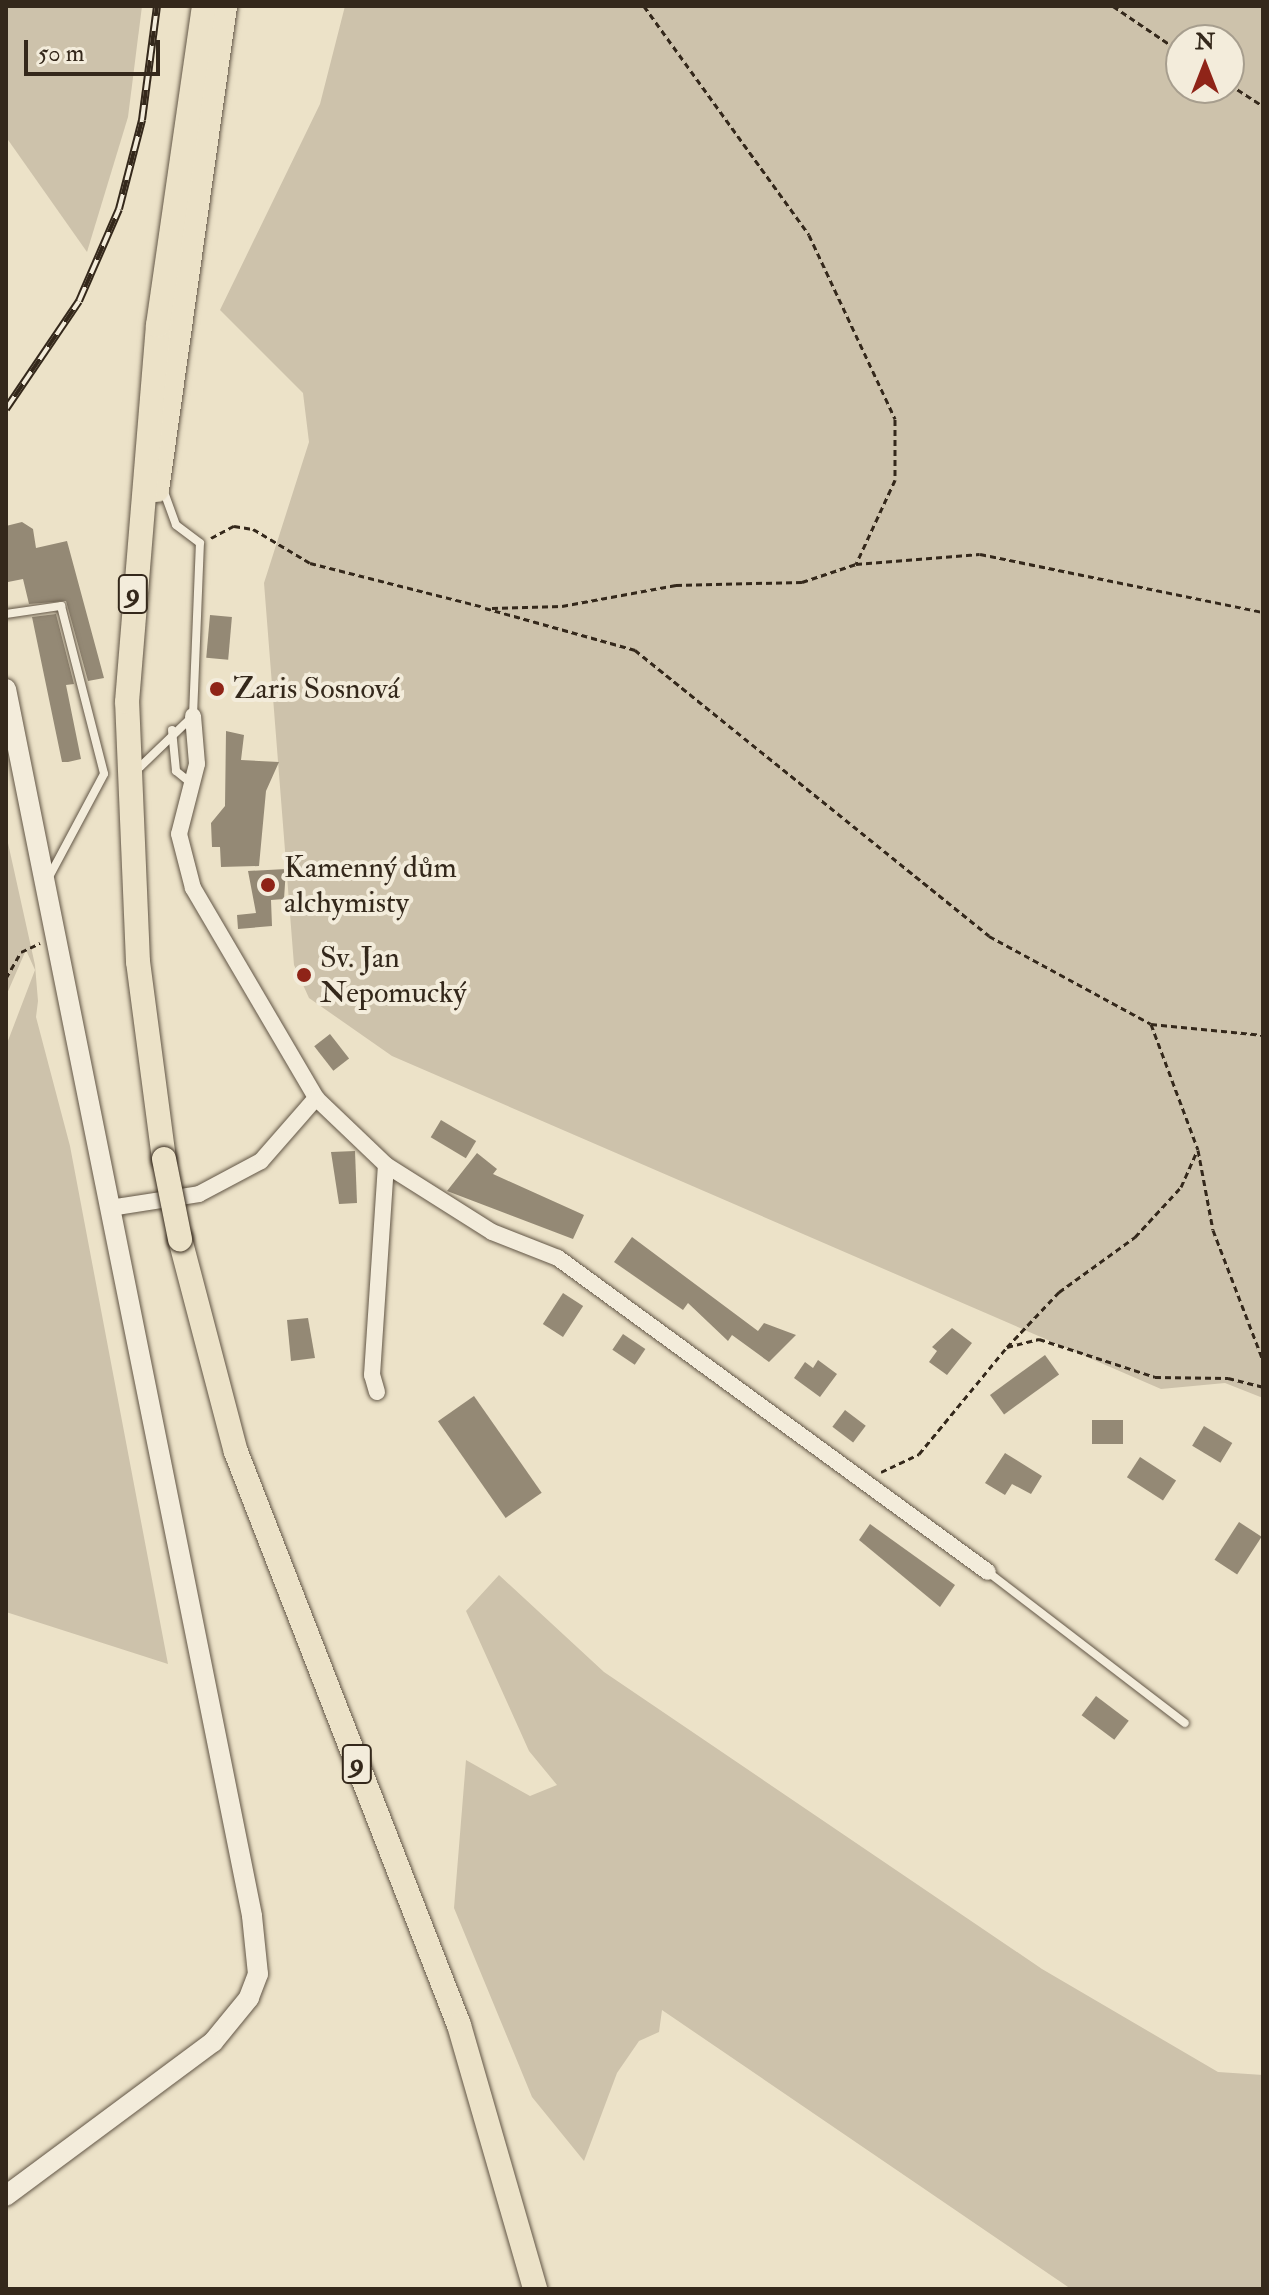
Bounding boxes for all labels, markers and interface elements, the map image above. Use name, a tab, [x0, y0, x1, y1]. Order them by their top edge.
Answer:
scale bar	[28, 24, 164, 74]
north arrow	[1165, 24, 1245, 104]
text: N	[1195, 28, 1215, 56]
text: 50 m	[38, 38, 84, 69]
road number: 9	[117, 570, 149, 618]
place label: Zaris Sosnová	[233, 671, 400, 707]
marker: Zaris Sosnová	[208, 680, 226, 698]
place label: Kamenný dům alchymisty	[284, 850, 457, 920]
marker: Kamenný dům alchymisty	[259, 876, 277, 894]
place label: Sv. Jan Nepomucký	[320, 940, 467, 1010]
marker: Sv. Jan Nepomucký	[295, 966, 313, 984]
road number: 9	[341, 1740, 373, 1788]

